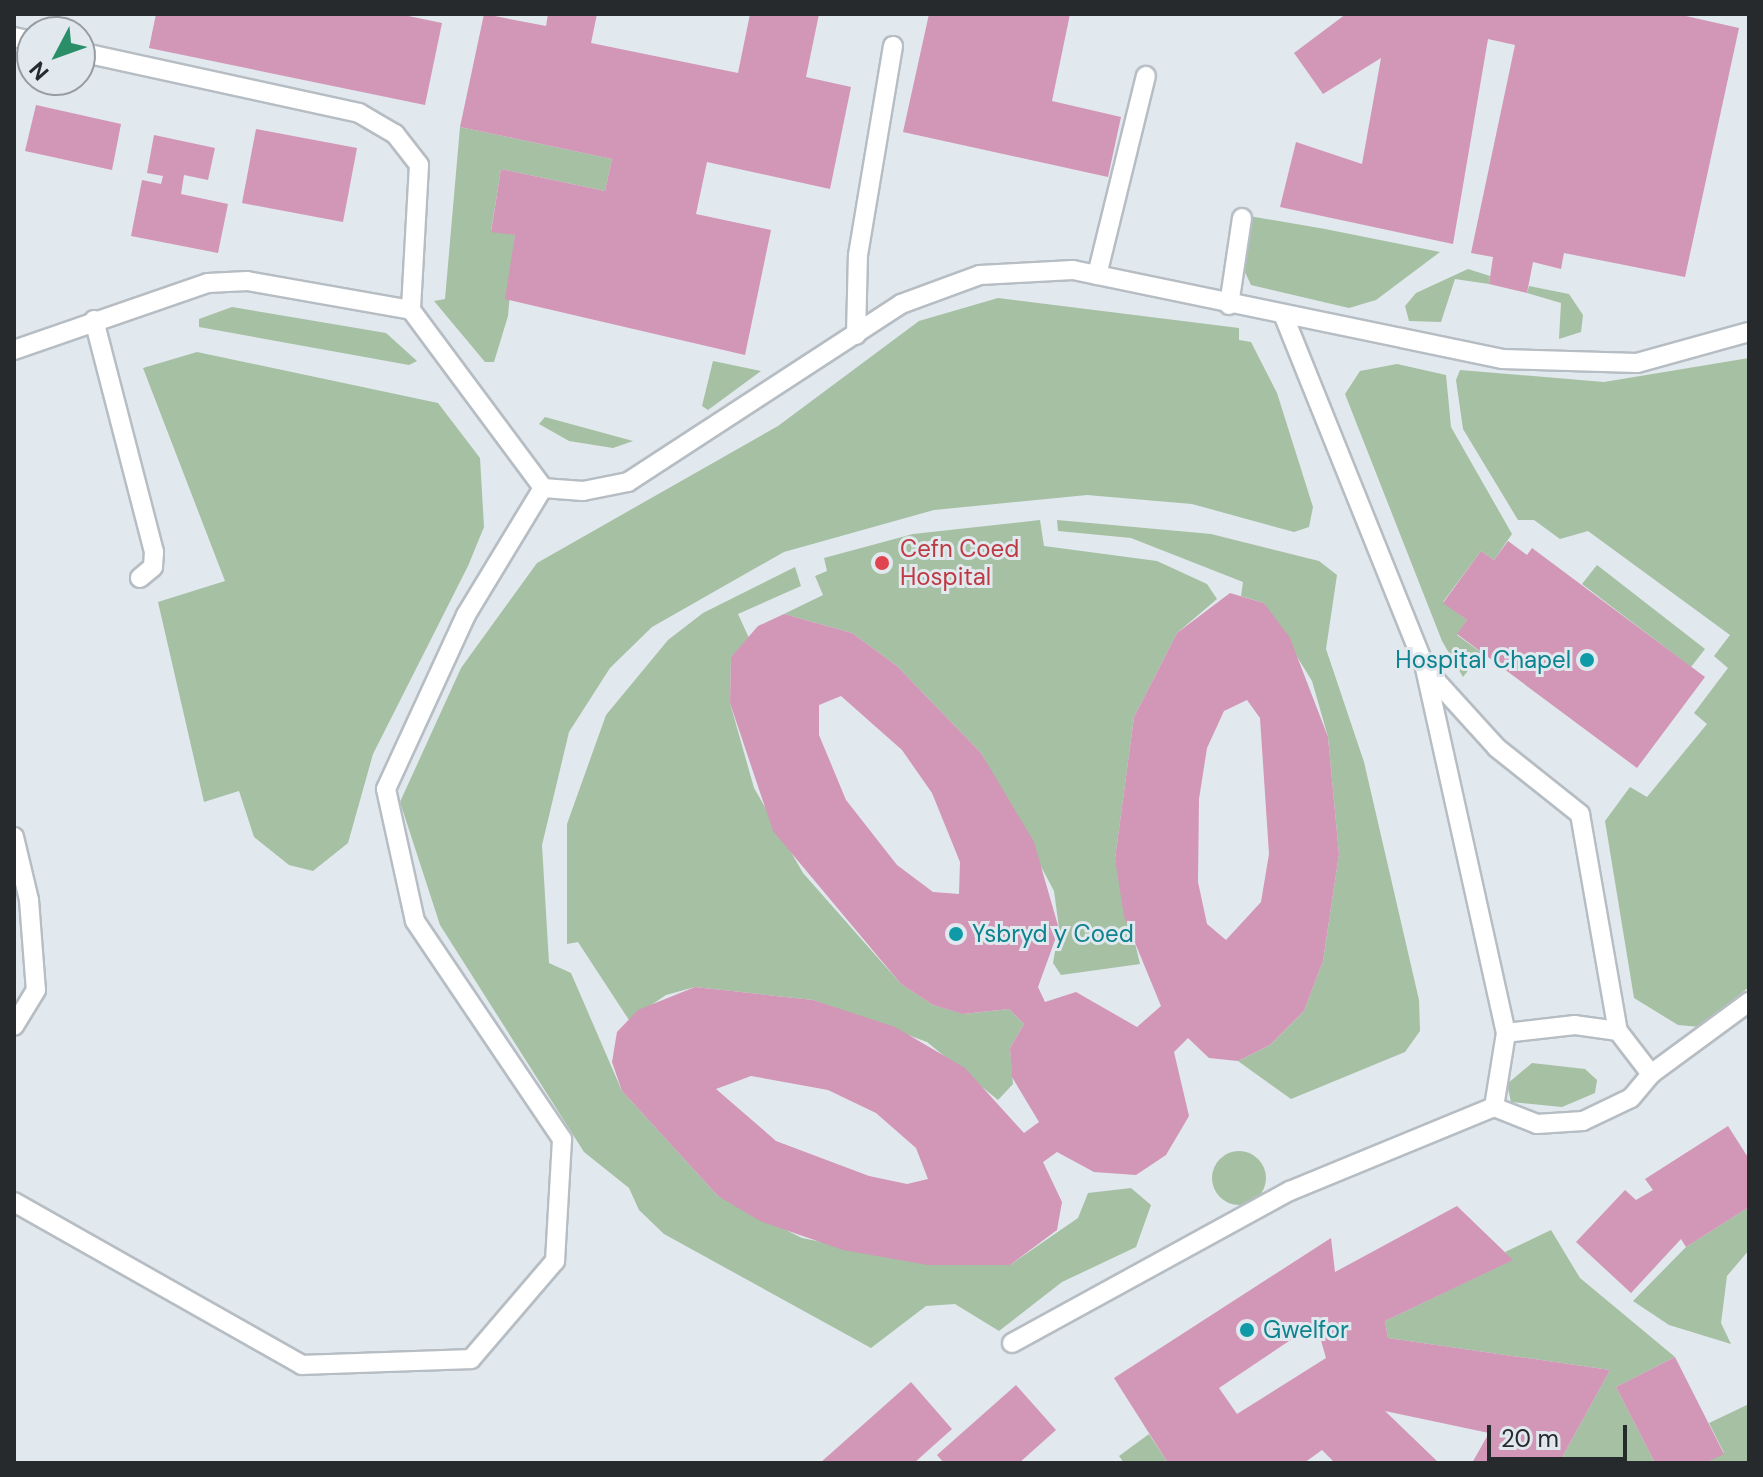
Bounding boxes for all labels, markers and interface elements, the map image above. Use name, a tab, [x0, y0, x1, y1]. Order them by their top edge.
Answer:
north arrow	[16, 16, 96, 96]
text: N	[23, 55, 55, 86]
place label: Cefn Coed Hospital	[900, 535, 1019, 591]
marker: Cefn Coed Hospital	[871, 552, 893, 574]
place label: Hospital Chapel	[1395, 646, 1571, 674]
marker: Hospital Chapel	[1578, 651, 1596, 669]
place label: Ysbryd y Coed	[972, 920, 1134, 948]
marker: Ysbryd y Coed	[947, 925, 965, 943]
place label: Gwelfor	[1263, 1316, 1349, 1344]
marker: Gwelfor	[1238, 1321, 1256, 1339]
scale bar	[1491, 1409, 1631, 1459]
text: 20 m	[1501, 1423, 1559, 1454]

